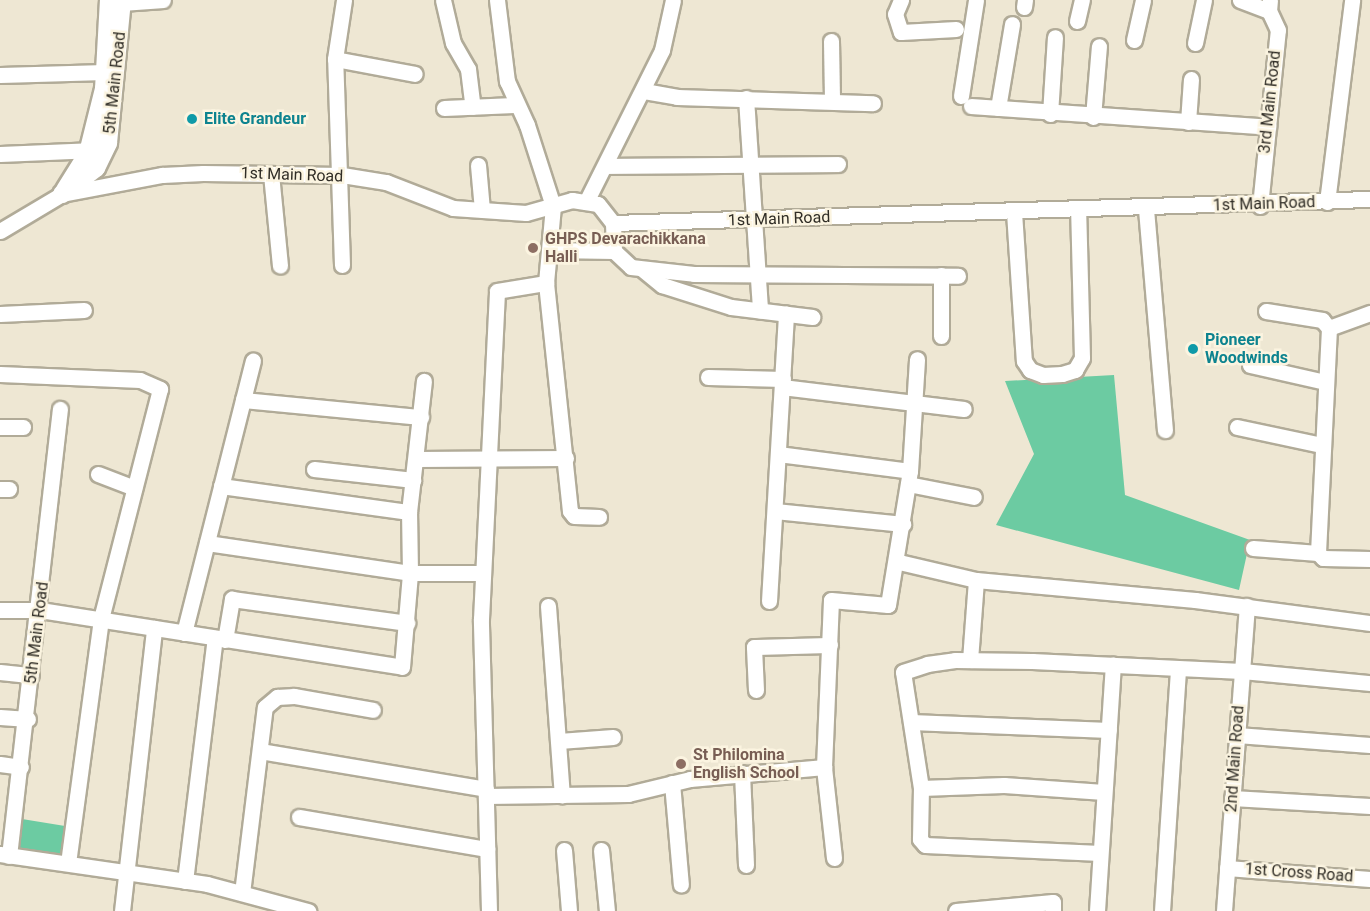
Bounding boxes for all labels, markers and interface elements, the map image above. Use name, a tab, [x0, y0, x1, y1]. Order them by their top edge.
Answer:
street label: 5th Main Road	[100, 31, 130, 135]
street label: 3rd Main Road	[1255, 50, 1285, 154]
place label: Elite Grandeur	[204, 109, 306, 129]
marker: Elite Grandeur	[185, 112, 199, 126]
street label: 1st Main Road	[240, 164, 344, 186]
street label: 1st Main Road	[1212, 193, 1316, 215]
street label: 1st Main Road	[727, 208, 831, 230]
place label: GHPS Devarachikkana Halli	[545, 229, 706, 267]
marker: GHPS Devarachikkana Halli	[526, 241, 540, 255]
place label: Pioneer Woodwinds	[1205, 330, 1288, 368]
marker: Pioneer Woodwinds	[1186, 342, 1200, 356]
street label: 5th Main Road	[21, 581, 53, 685]
street label: 2nd Main Road	[1222, 705, 1248, 813]
place label: St Philomina English School	[693, 745, 799, 783]
marker: St Philomina English School	[674, 757, 688, 771]
street label: 1st Cross Road	[1244, 860, 1354, 886]

